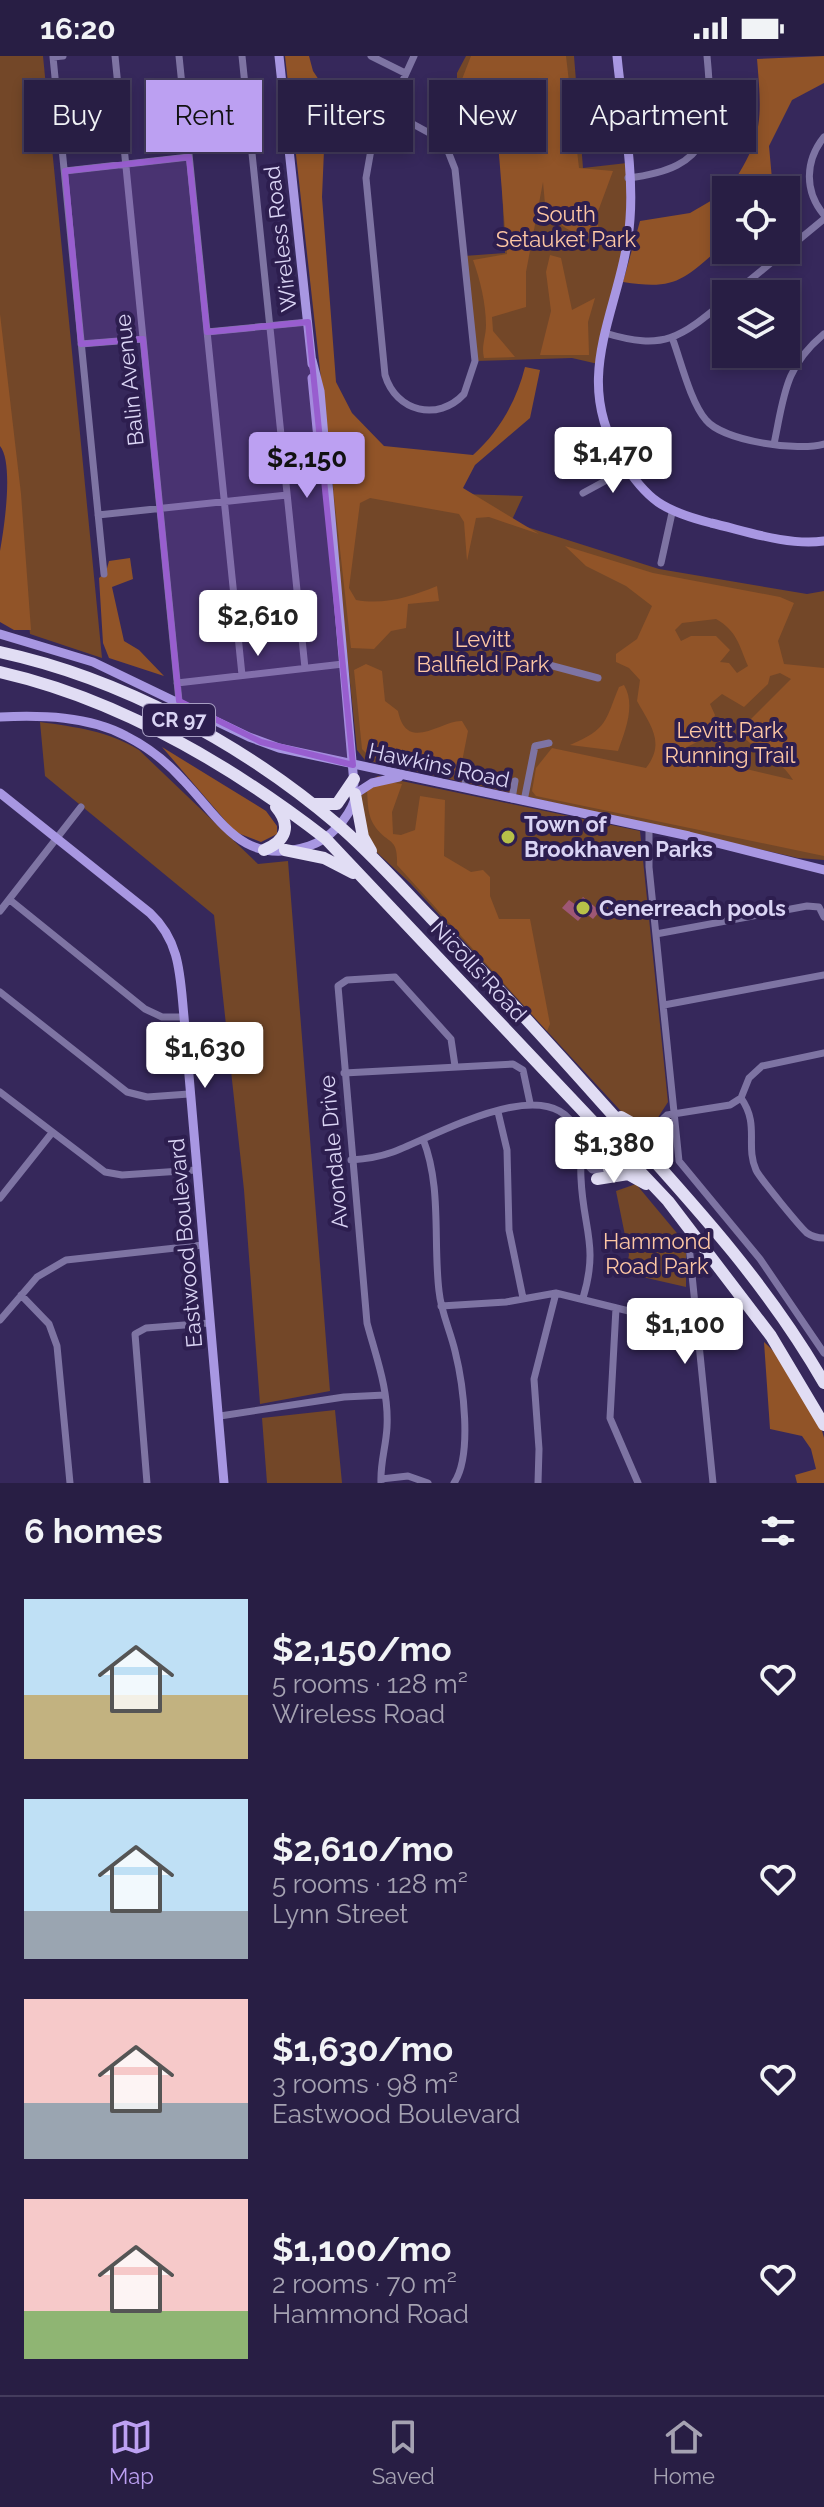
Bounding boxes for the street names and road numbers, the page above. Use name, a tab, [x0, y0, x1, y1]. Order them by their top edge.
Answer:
street label: Wireless Road	[258, 165, 302, 313]
street label: Balin Avenue	[109, 313, 149, 447]
road number: CR 97	[143, 704, 215, 736]
street label: Hawkins Road	[366, 737, 512, 793]
street label: Nicolls Road	[426, 915, 532, 1027]
street label: Avondale Drive	[313, 1074, 353, 1230]
street label: Eastwood Boulevard	[163, 1137, 207, 1349]

